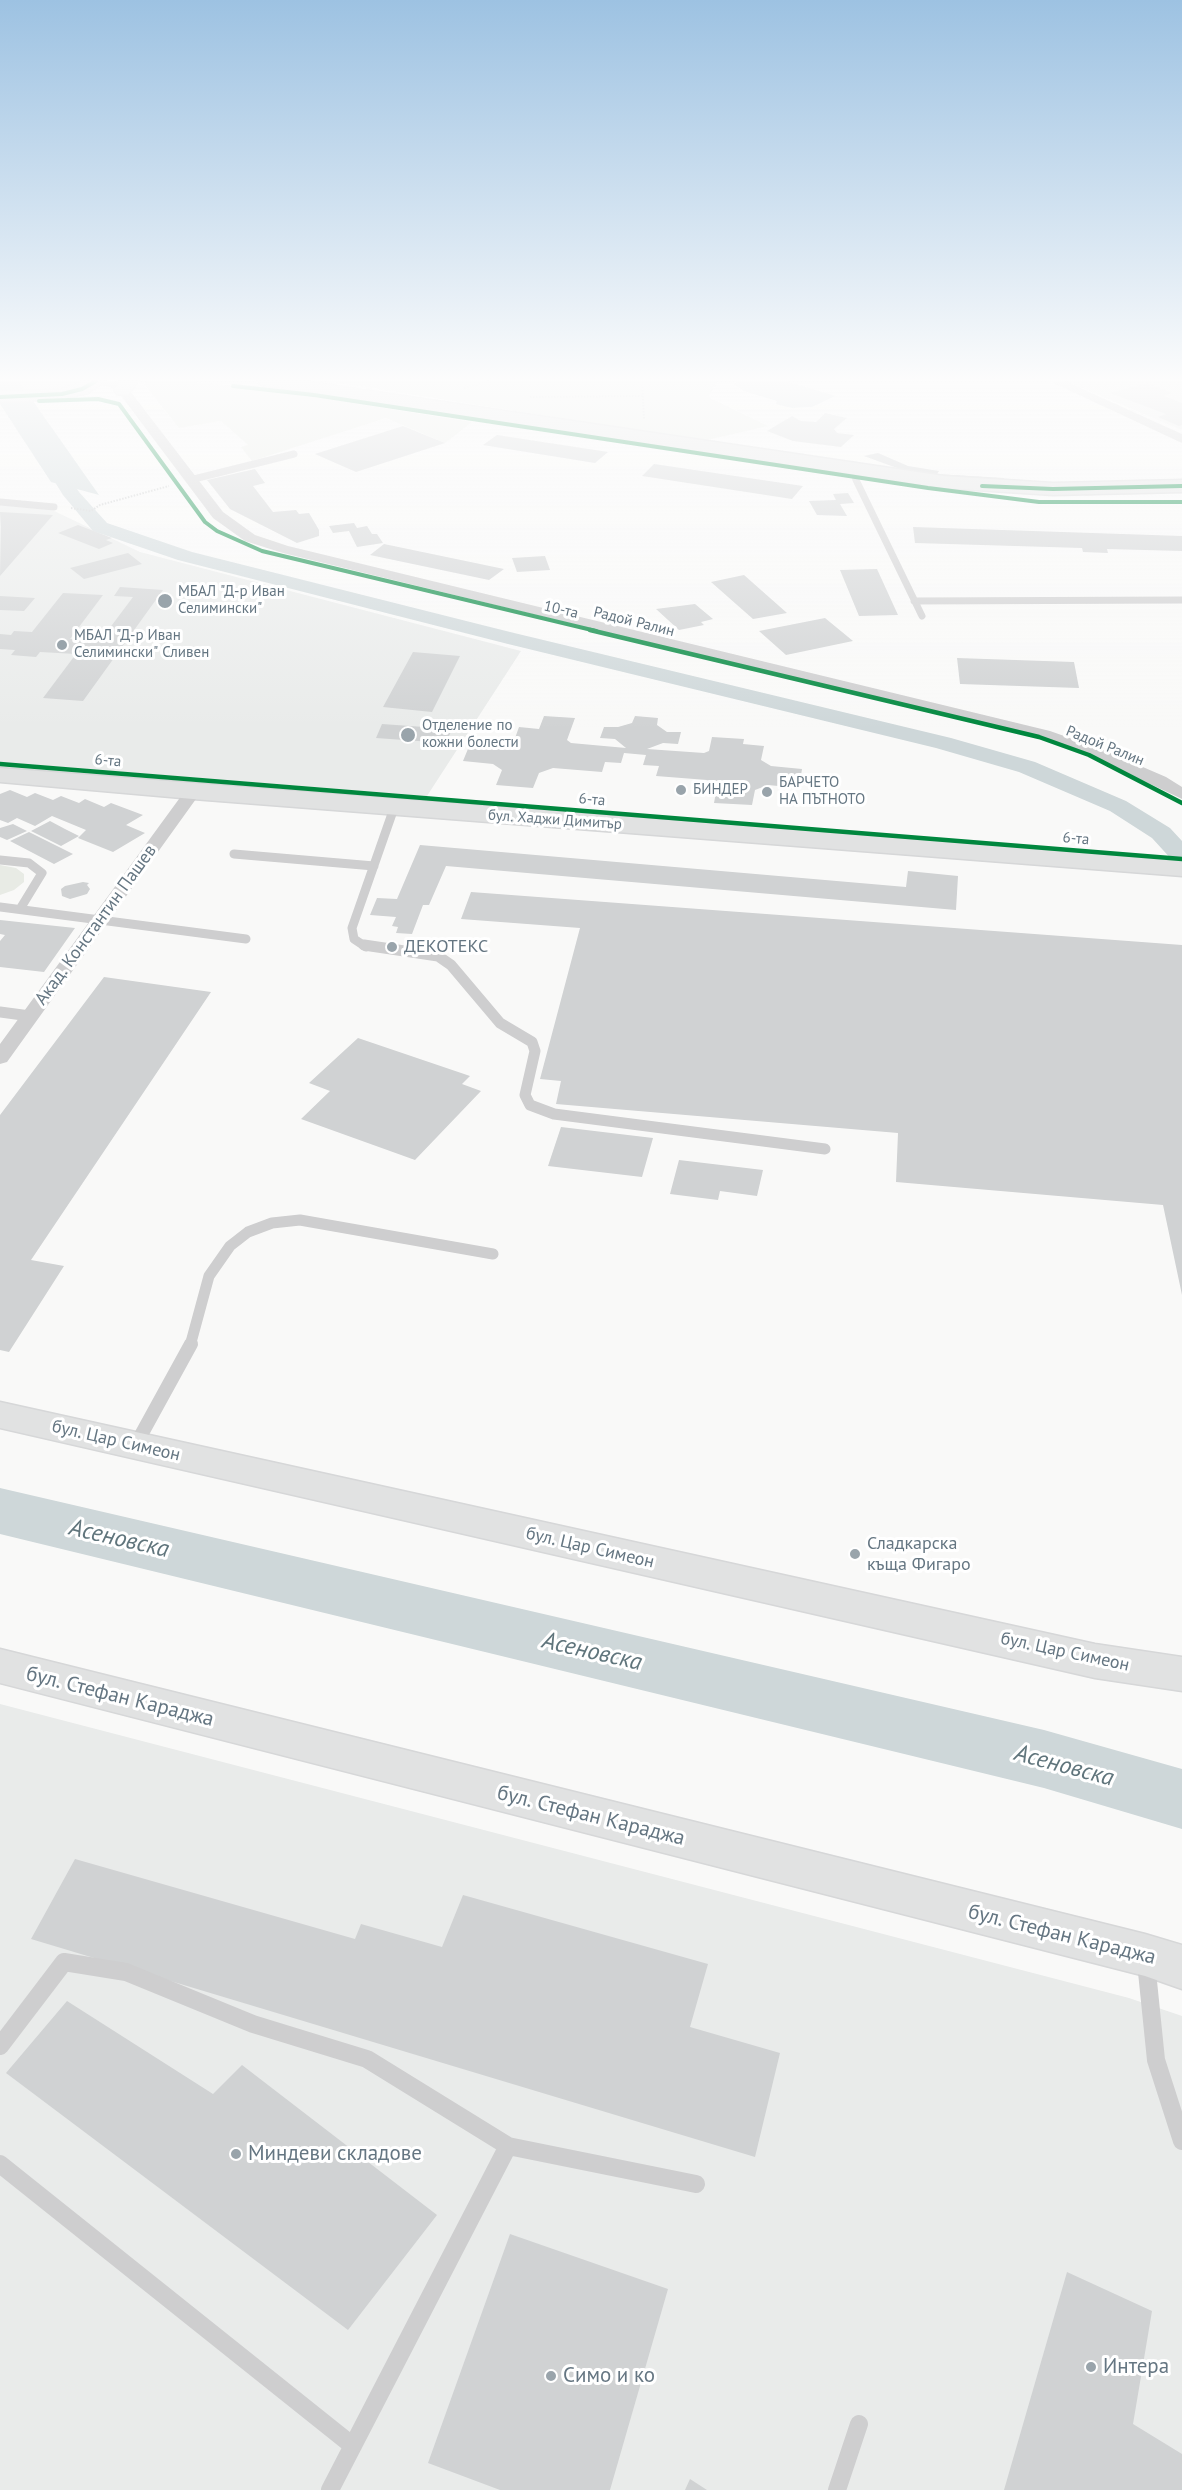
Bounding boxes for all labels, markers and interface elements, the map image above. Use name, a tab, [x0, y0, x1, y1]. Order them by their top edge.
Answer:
place label: МБАЛ "Д-р Иван Селимински"	[178, 583, 285, 618]
marker: МБАЛ "Д-р Иван Селимински"	[156, 592, 174, 610]
street label: 10-та	[542, 597, 580, 623]
street label: Радой Ралин	[592, 603, 676, 641]
place label: МБАЛ "Д-р Иван Селимински" Сливен	[74, 627, 209, 662]
marker: МБАЛ "Д-р Иван Селимински" Сливен	[55, 638, 69, 652]
place label: Отделение по кожни болести	[422, 717, 519, 752]
street label: Радой Ралин	[1063, 722, 1147, 770]
marker: Отделение по кожни болести	[399, 726, 417, 744]
street label: 6-та	[94, 751, 122, 771]
place label: БАРЧЕТО НА ПЪТНОТО	[779, 774, 865, 809]
place label: БИНДЕР	[693, 781, 748, 799]
marker: БИНДЕР	[674, 783, 688, 797]
marker: БАРЧЕТО НА ПЪТНОТО	[760, 785, 774, 799]
street label: 6-та	[578, 790, 606, 810]
street label: бул. Хаджи Димитър	[487, 806, 623, 834]
street label: 6-та	[1062, 829, 1090, 849]
street label: Акад. Константин Пашев	[31, 841, 161, 1009]
place label: ДЕКОТЕКС	[404, 936, 488, 958]
marker: ДЕКОТЕКС	[385, 940, 399, 954]
street label: бул. Цар Симеон	[50, 1416, 182, 1466]
water label: Асеновска	[66, 1514, 172, 1564]
street label: бул. Цар Симеон	[524, 1523, 656, 1573]
place label: Сладкарска къща Фигаро	[867, 1533, 971, 1576]
marker: Сладкарска къща Фигаро	[848, 1547, 862, 1561]
water label: Асеновска	[539, 1627, 645, 1677]
street label: бул. Цар Симеон	[999, 1628, 1131, 1676]
street label: бул. Стефан Караджа	[24, 1661, 216, 1733]
water label: Асеновска	[1011, 1739, 1117, 1793]
street label: бул. Стефан Караджа	[495, 1780, 687, 1852]
street label: бул. Стефан Караджа	[966, 1899, 1158, 1971]
place label: Миндеви складове	[248, 2141, 422, 2167]
marker: Миндеви складове	[229, 2147, 243, 2161]
place label: Интера	[1103, 2354, 1169, 2380]
marker: Интера	[1084, 2360, 1098, 2374]
place label: Симо и ко	[563, 2363, 655, 2389]
marker: Симо и ко	[544, 2369, 558, 2383]

